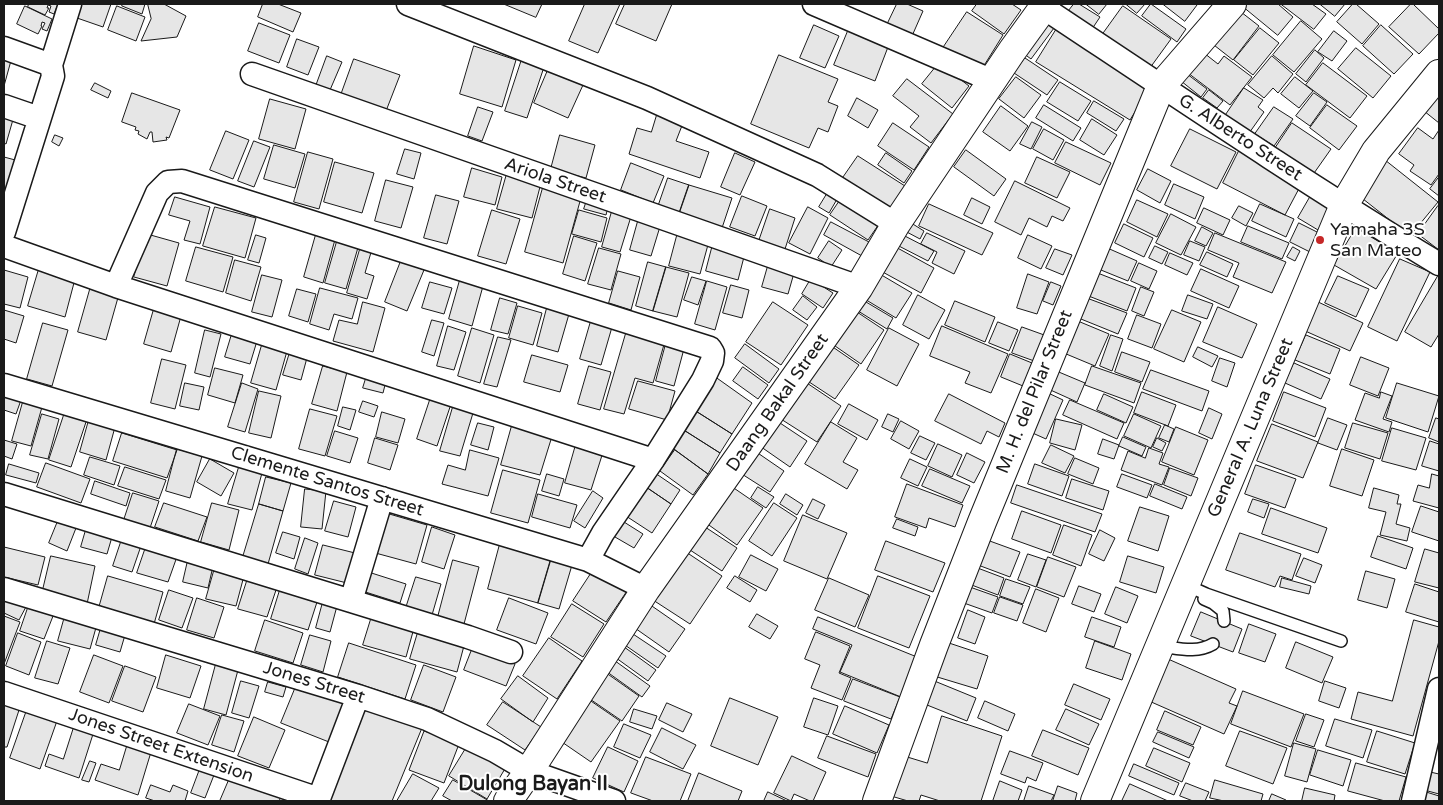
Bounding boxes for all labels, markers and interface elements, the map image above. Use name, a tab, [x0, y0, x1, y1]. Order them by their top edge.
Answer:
street label: G. Alberto Street	[1174, 90, 1306, 186]
street label: Ariola Street	[501, 153, 609, 209]
place label: Yamaha 3S San Mateo	[1330, 219, 1425, 262]
marker: Yamaha 3S San Mateo	[1314, 234, 1326, 246]
street label: M. H. del Pilar Street	[992, 307, 1078, 477]
street label: Daang Bakal Street	[722, 330, 834, 476]
street label: General A. Luna Street	[1203, 335, 1299, 521]
street label: Clemente Santos Street	[228, 442, 426, 522]
street label: Jones Street	[261, 657, 367, 709]
street label: Jones Street Extension	[66, 704, 256, 788]
district label: Dulong Bayan II	[458, 773, 608, 797]

